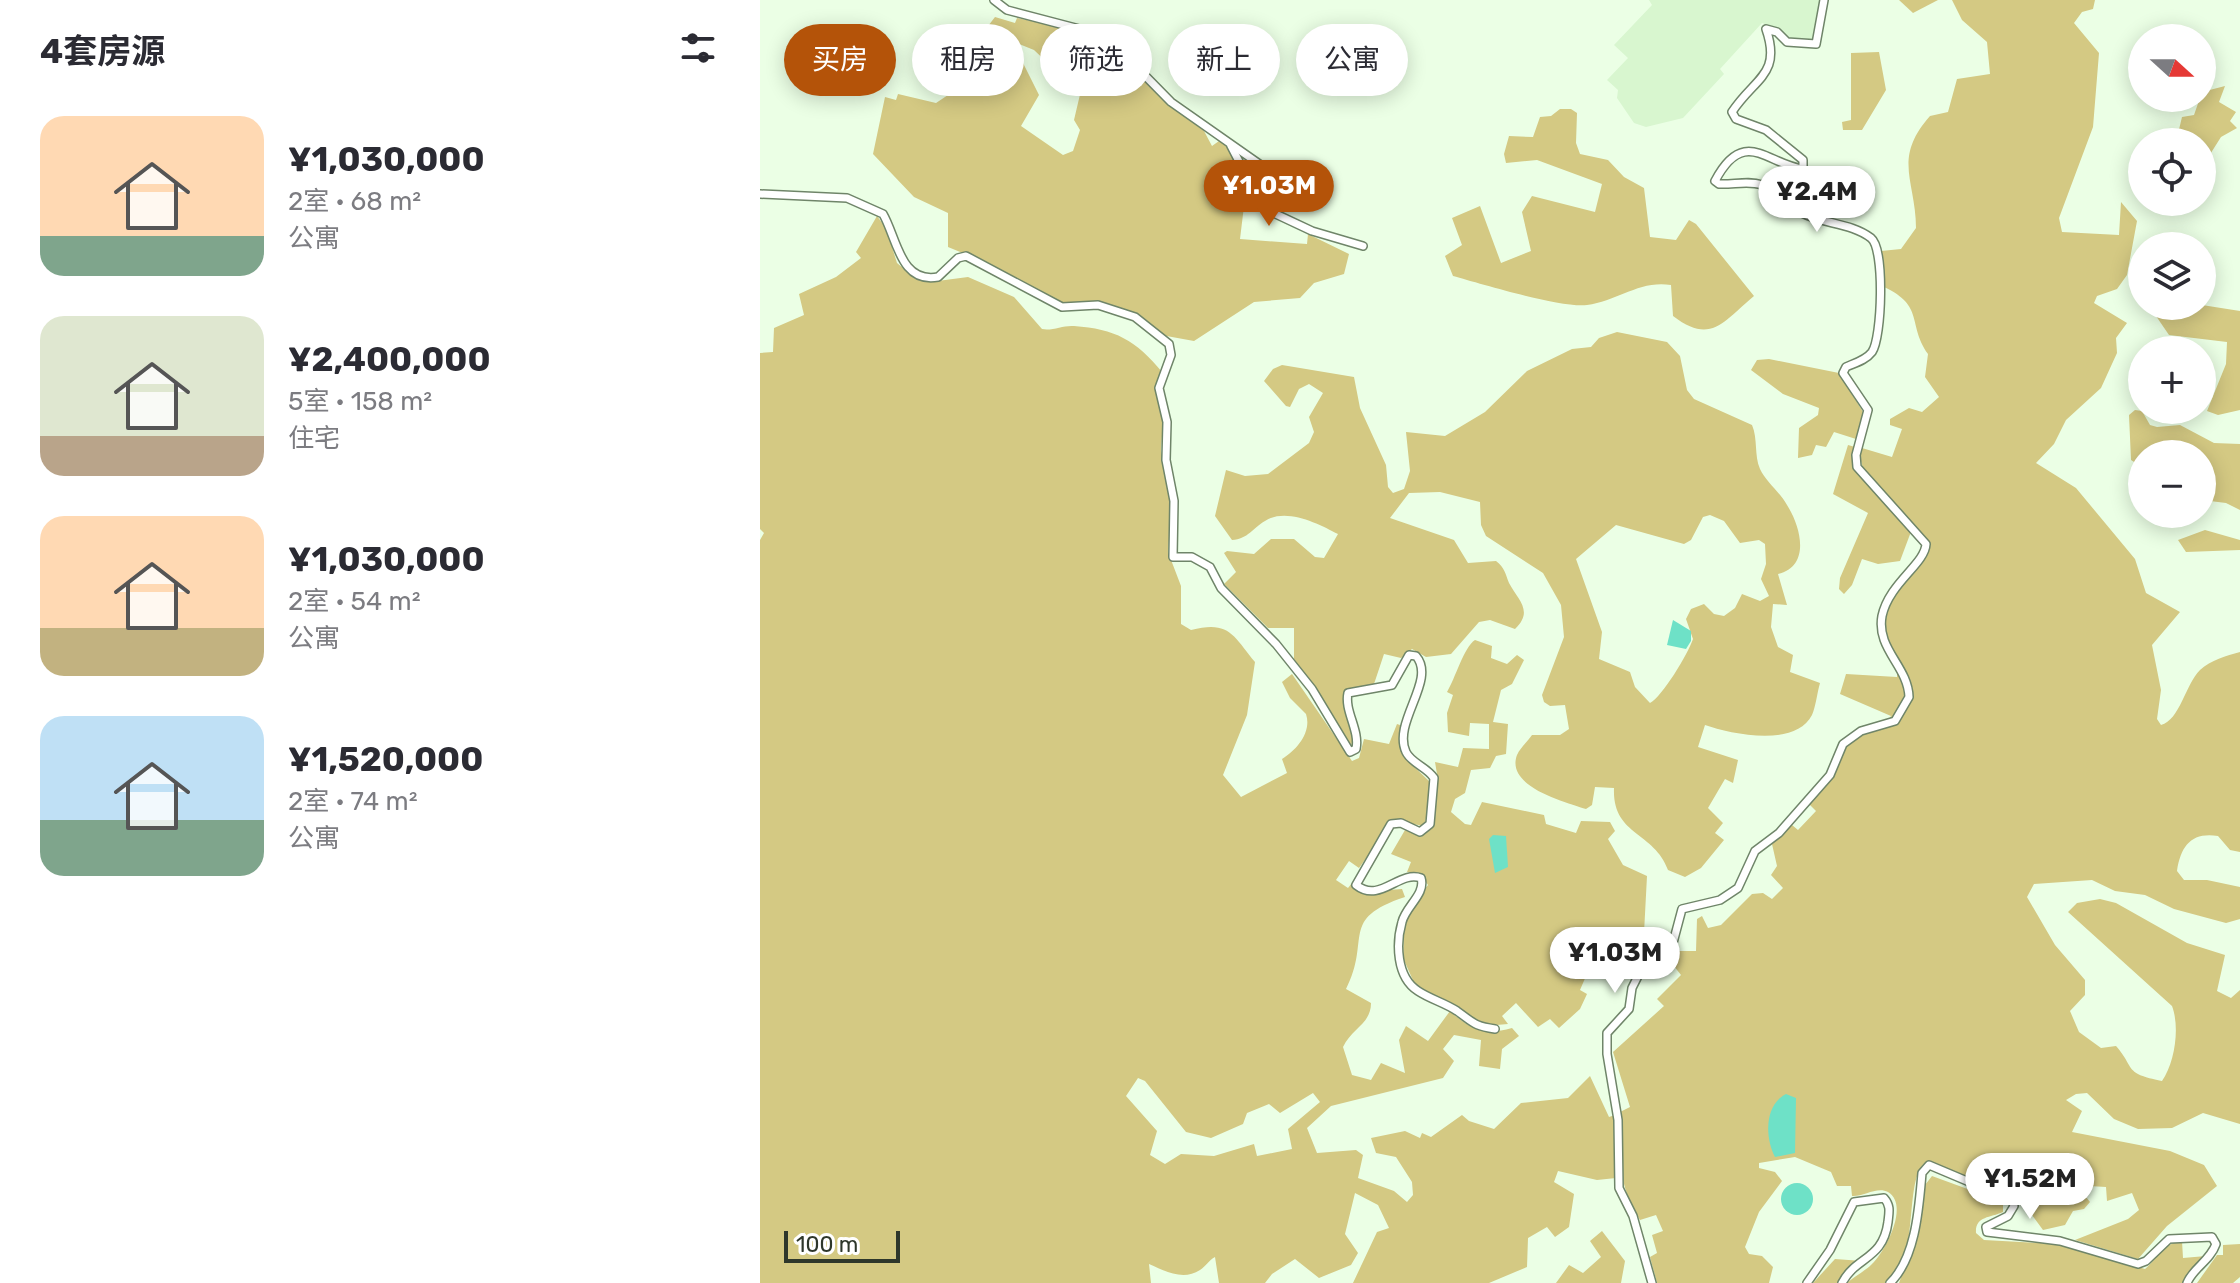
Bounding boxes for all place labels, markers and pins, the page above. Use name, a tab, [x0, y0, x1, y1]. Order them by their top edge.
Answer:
pin: ¥1.03M	[1204, 160, 1334, 228]
pin: ¥2.4M	[1761, 166, 1873, 234]
pin: ¥1.03M	[1550, 927, 1680, 995]
pin: ¥1.52M	[1965, 1153, 2095, 1221]

